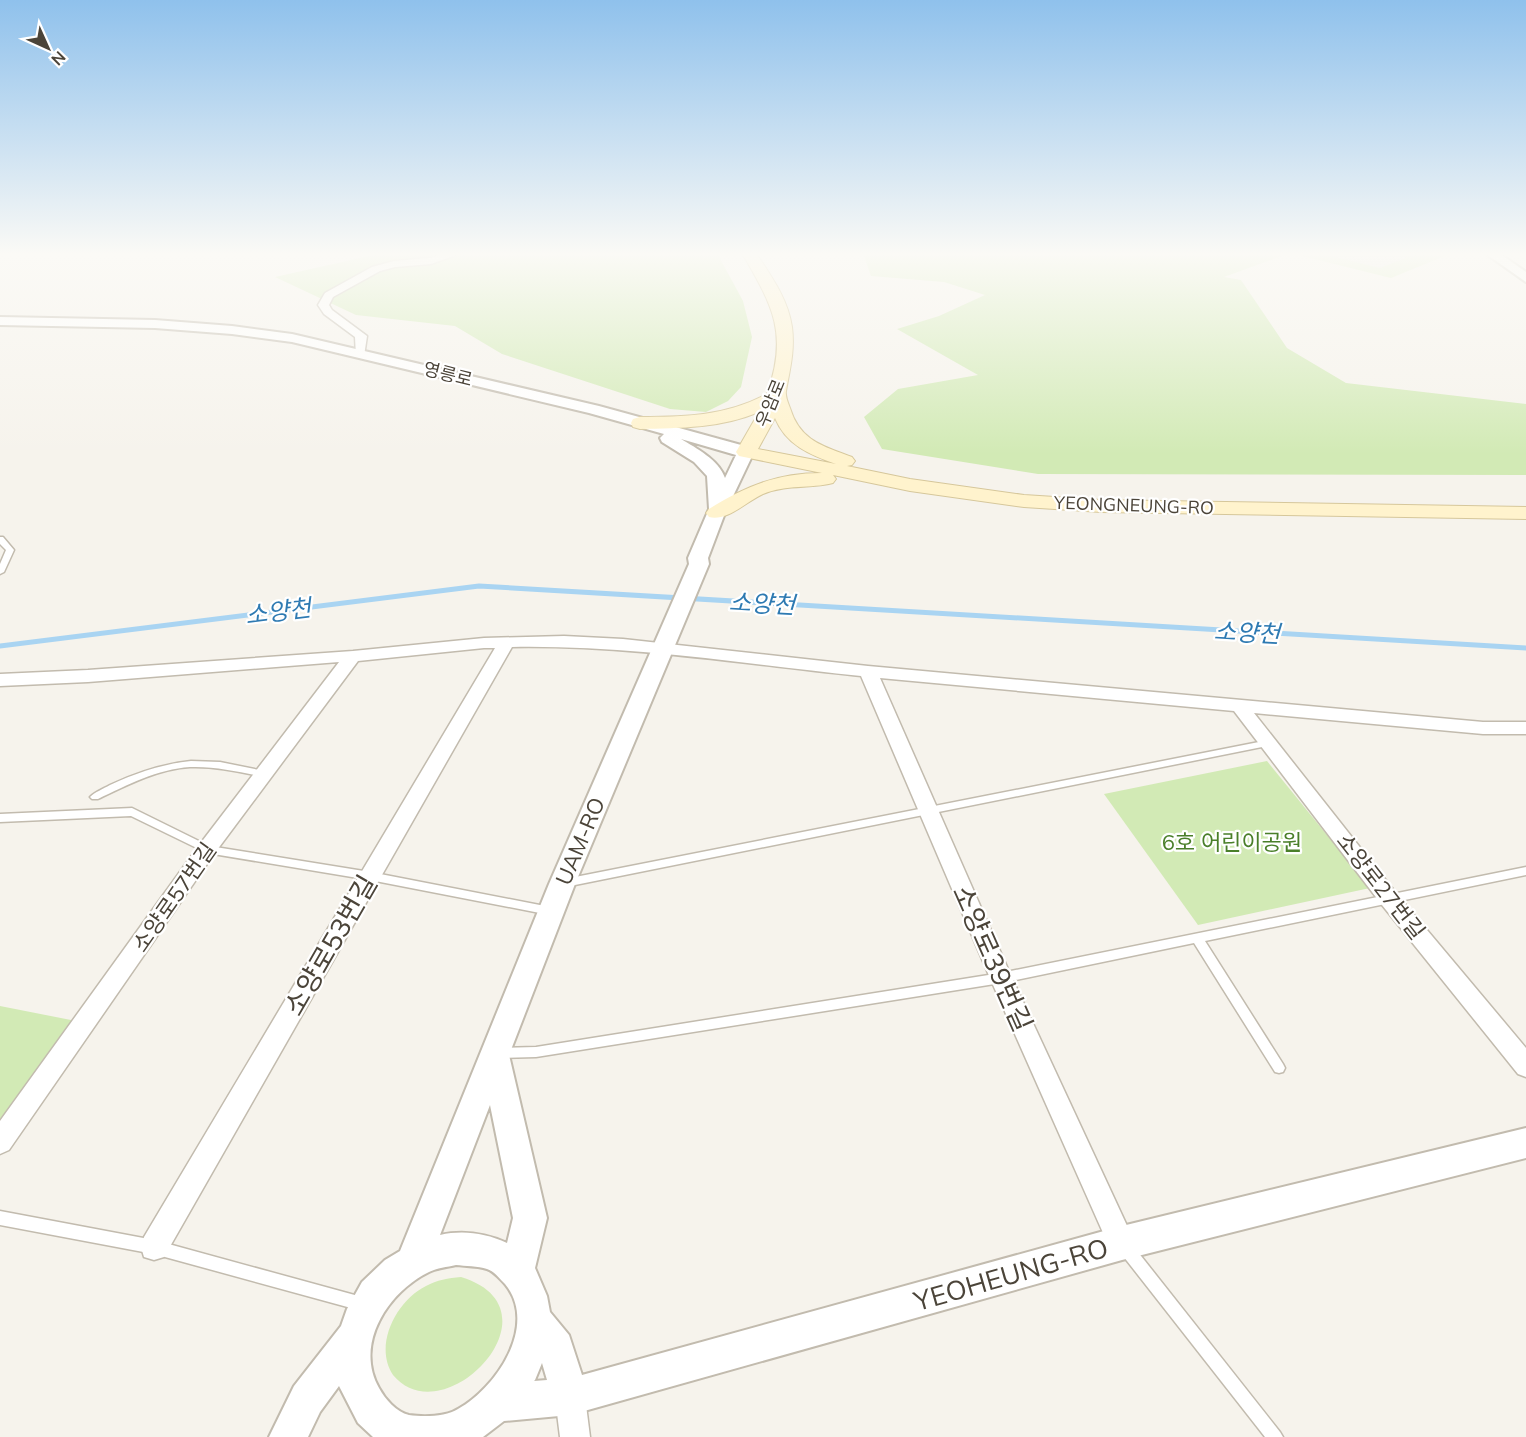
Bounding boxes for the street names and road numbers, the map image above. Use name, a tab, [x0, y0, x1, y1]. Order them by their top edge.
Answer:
street label: 영릉로	[421, 357, 475, 391]
street label: 우암로	[750, 376, 790, 430]
street label: YEONGNEUNG-RO	[1053, 491, 1214, 519]
street label: UAM-RO	[549, 793, 611, 889]
street label: 소양로27번길	[1331, 827, 1431, 945]
street label: 소양로57번길	[126, 837, 222, 957]
street label: 소양로53번길	[276, 869, 384, 1021]
street label: 소양로39번길	[946, 880, 1040, 1036]
street label: YEOHEUNG-RO	[909, 1230, 1112, 1318]

